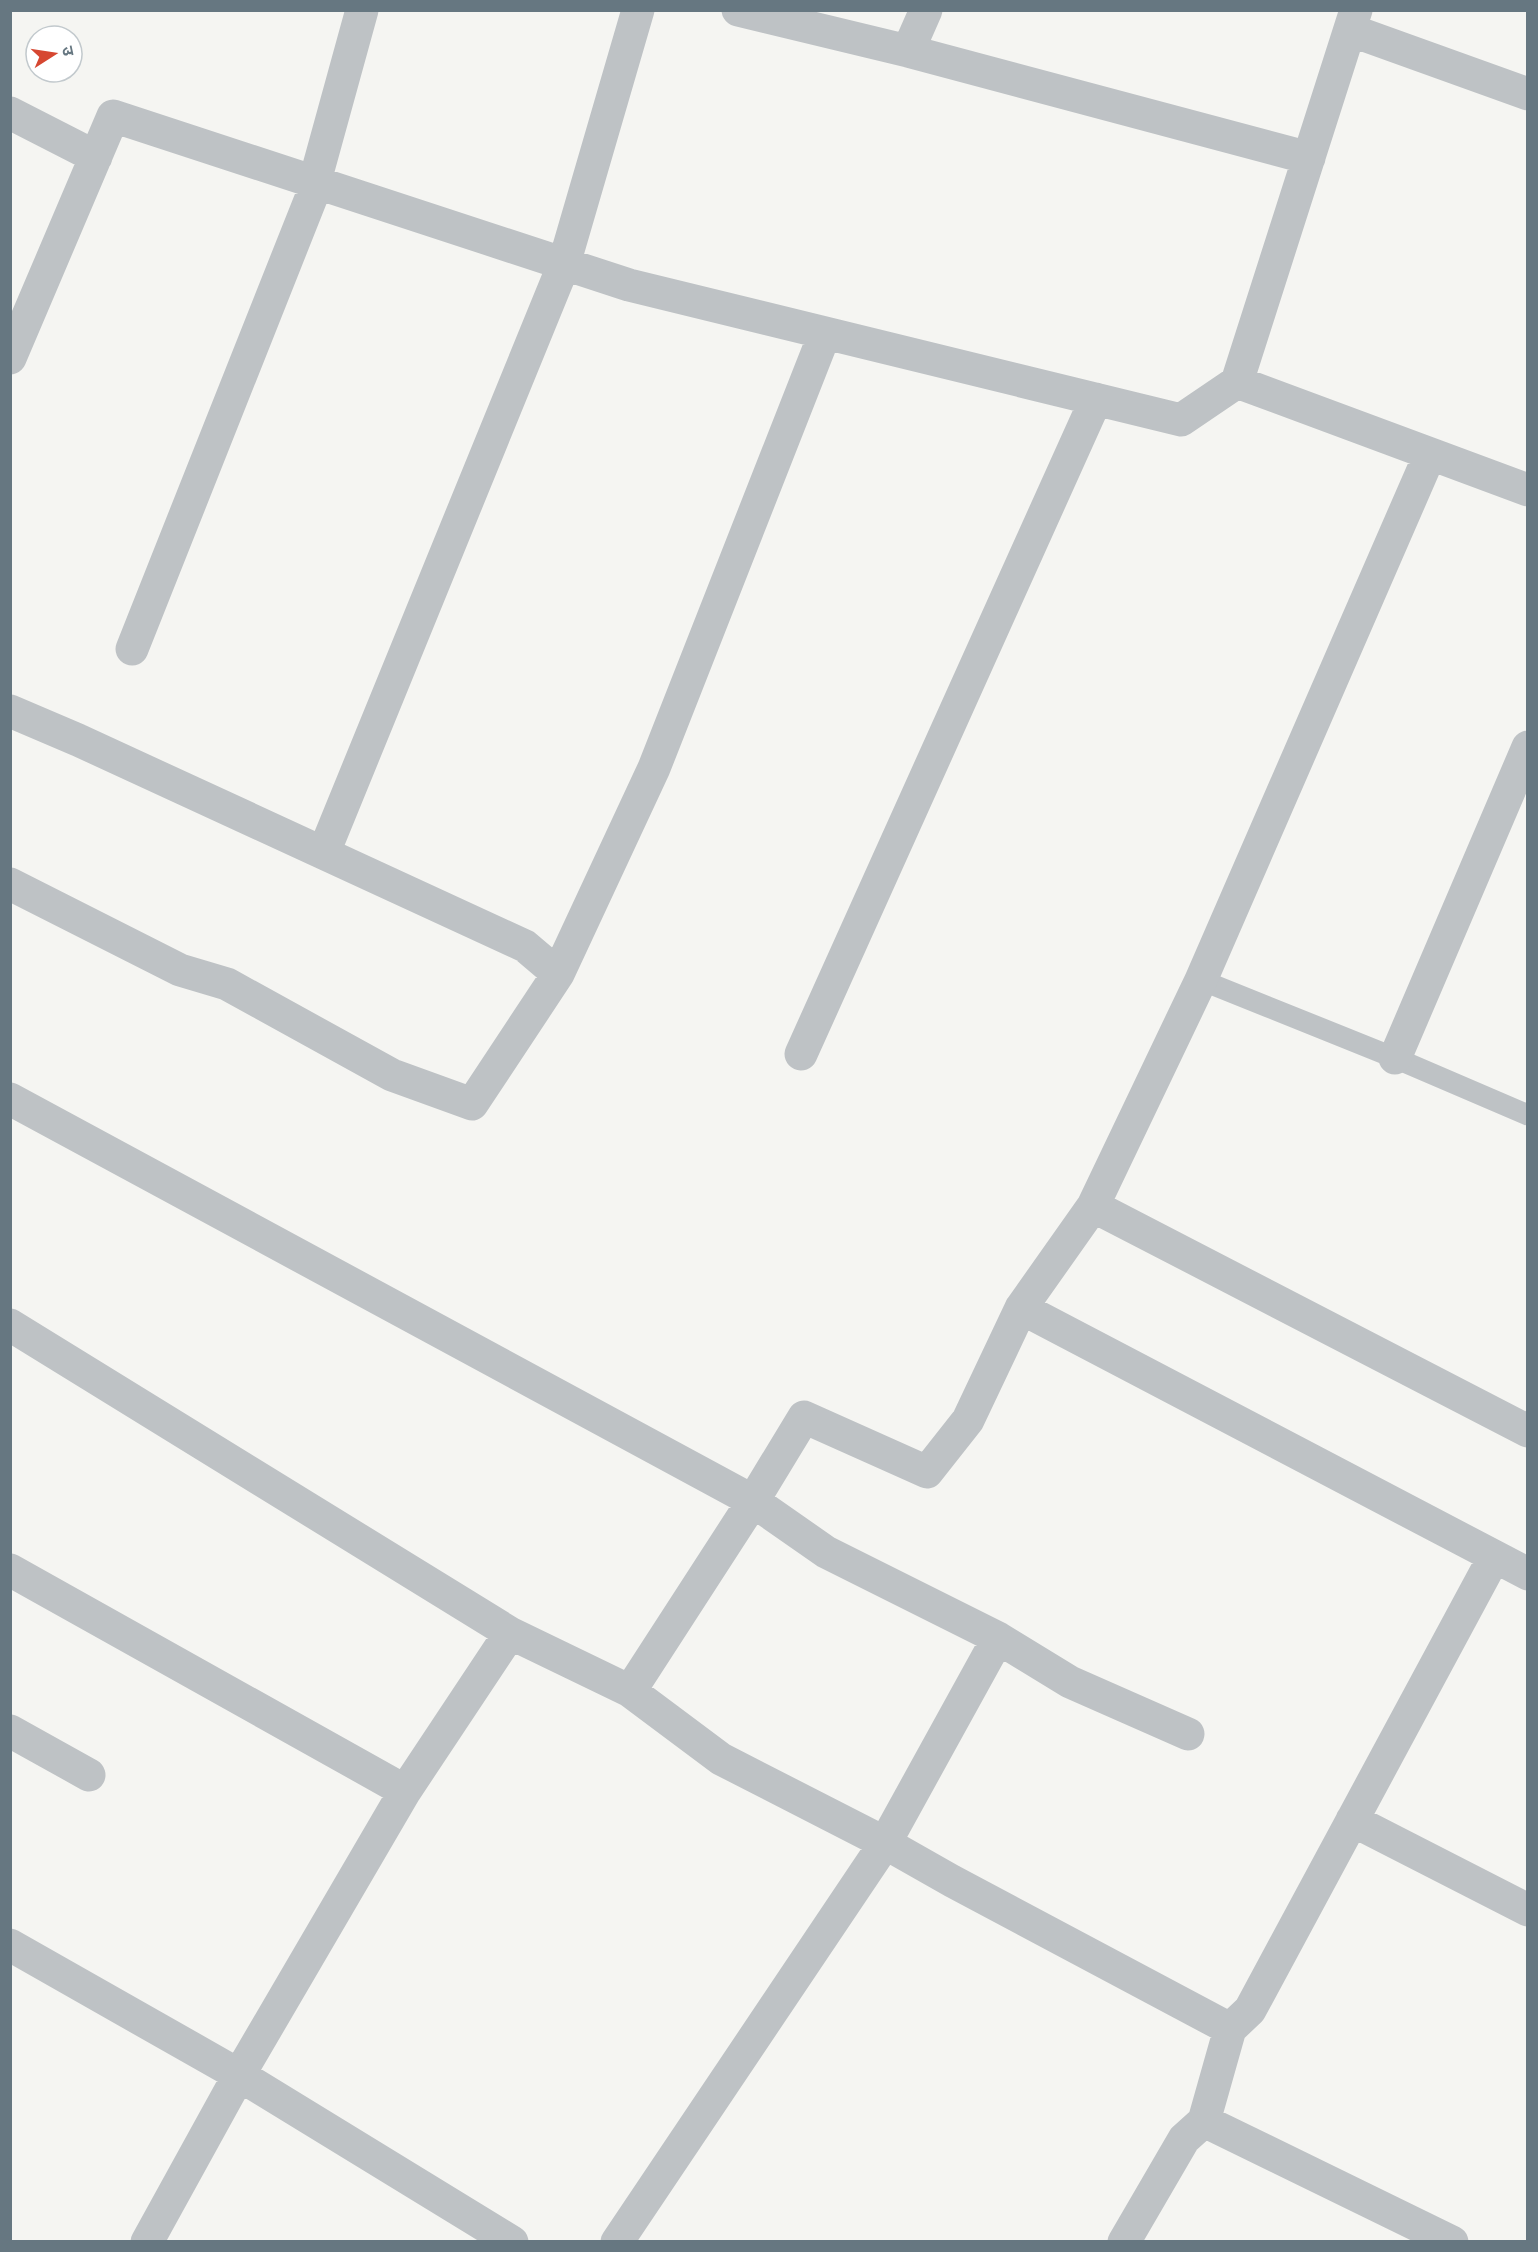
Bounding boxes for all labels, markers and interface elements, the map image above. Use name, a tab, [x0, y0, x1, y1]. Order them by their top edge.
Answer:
north arrow	[24, 24, 84, 84]
text: उ	[58, 44, 79, 58]

